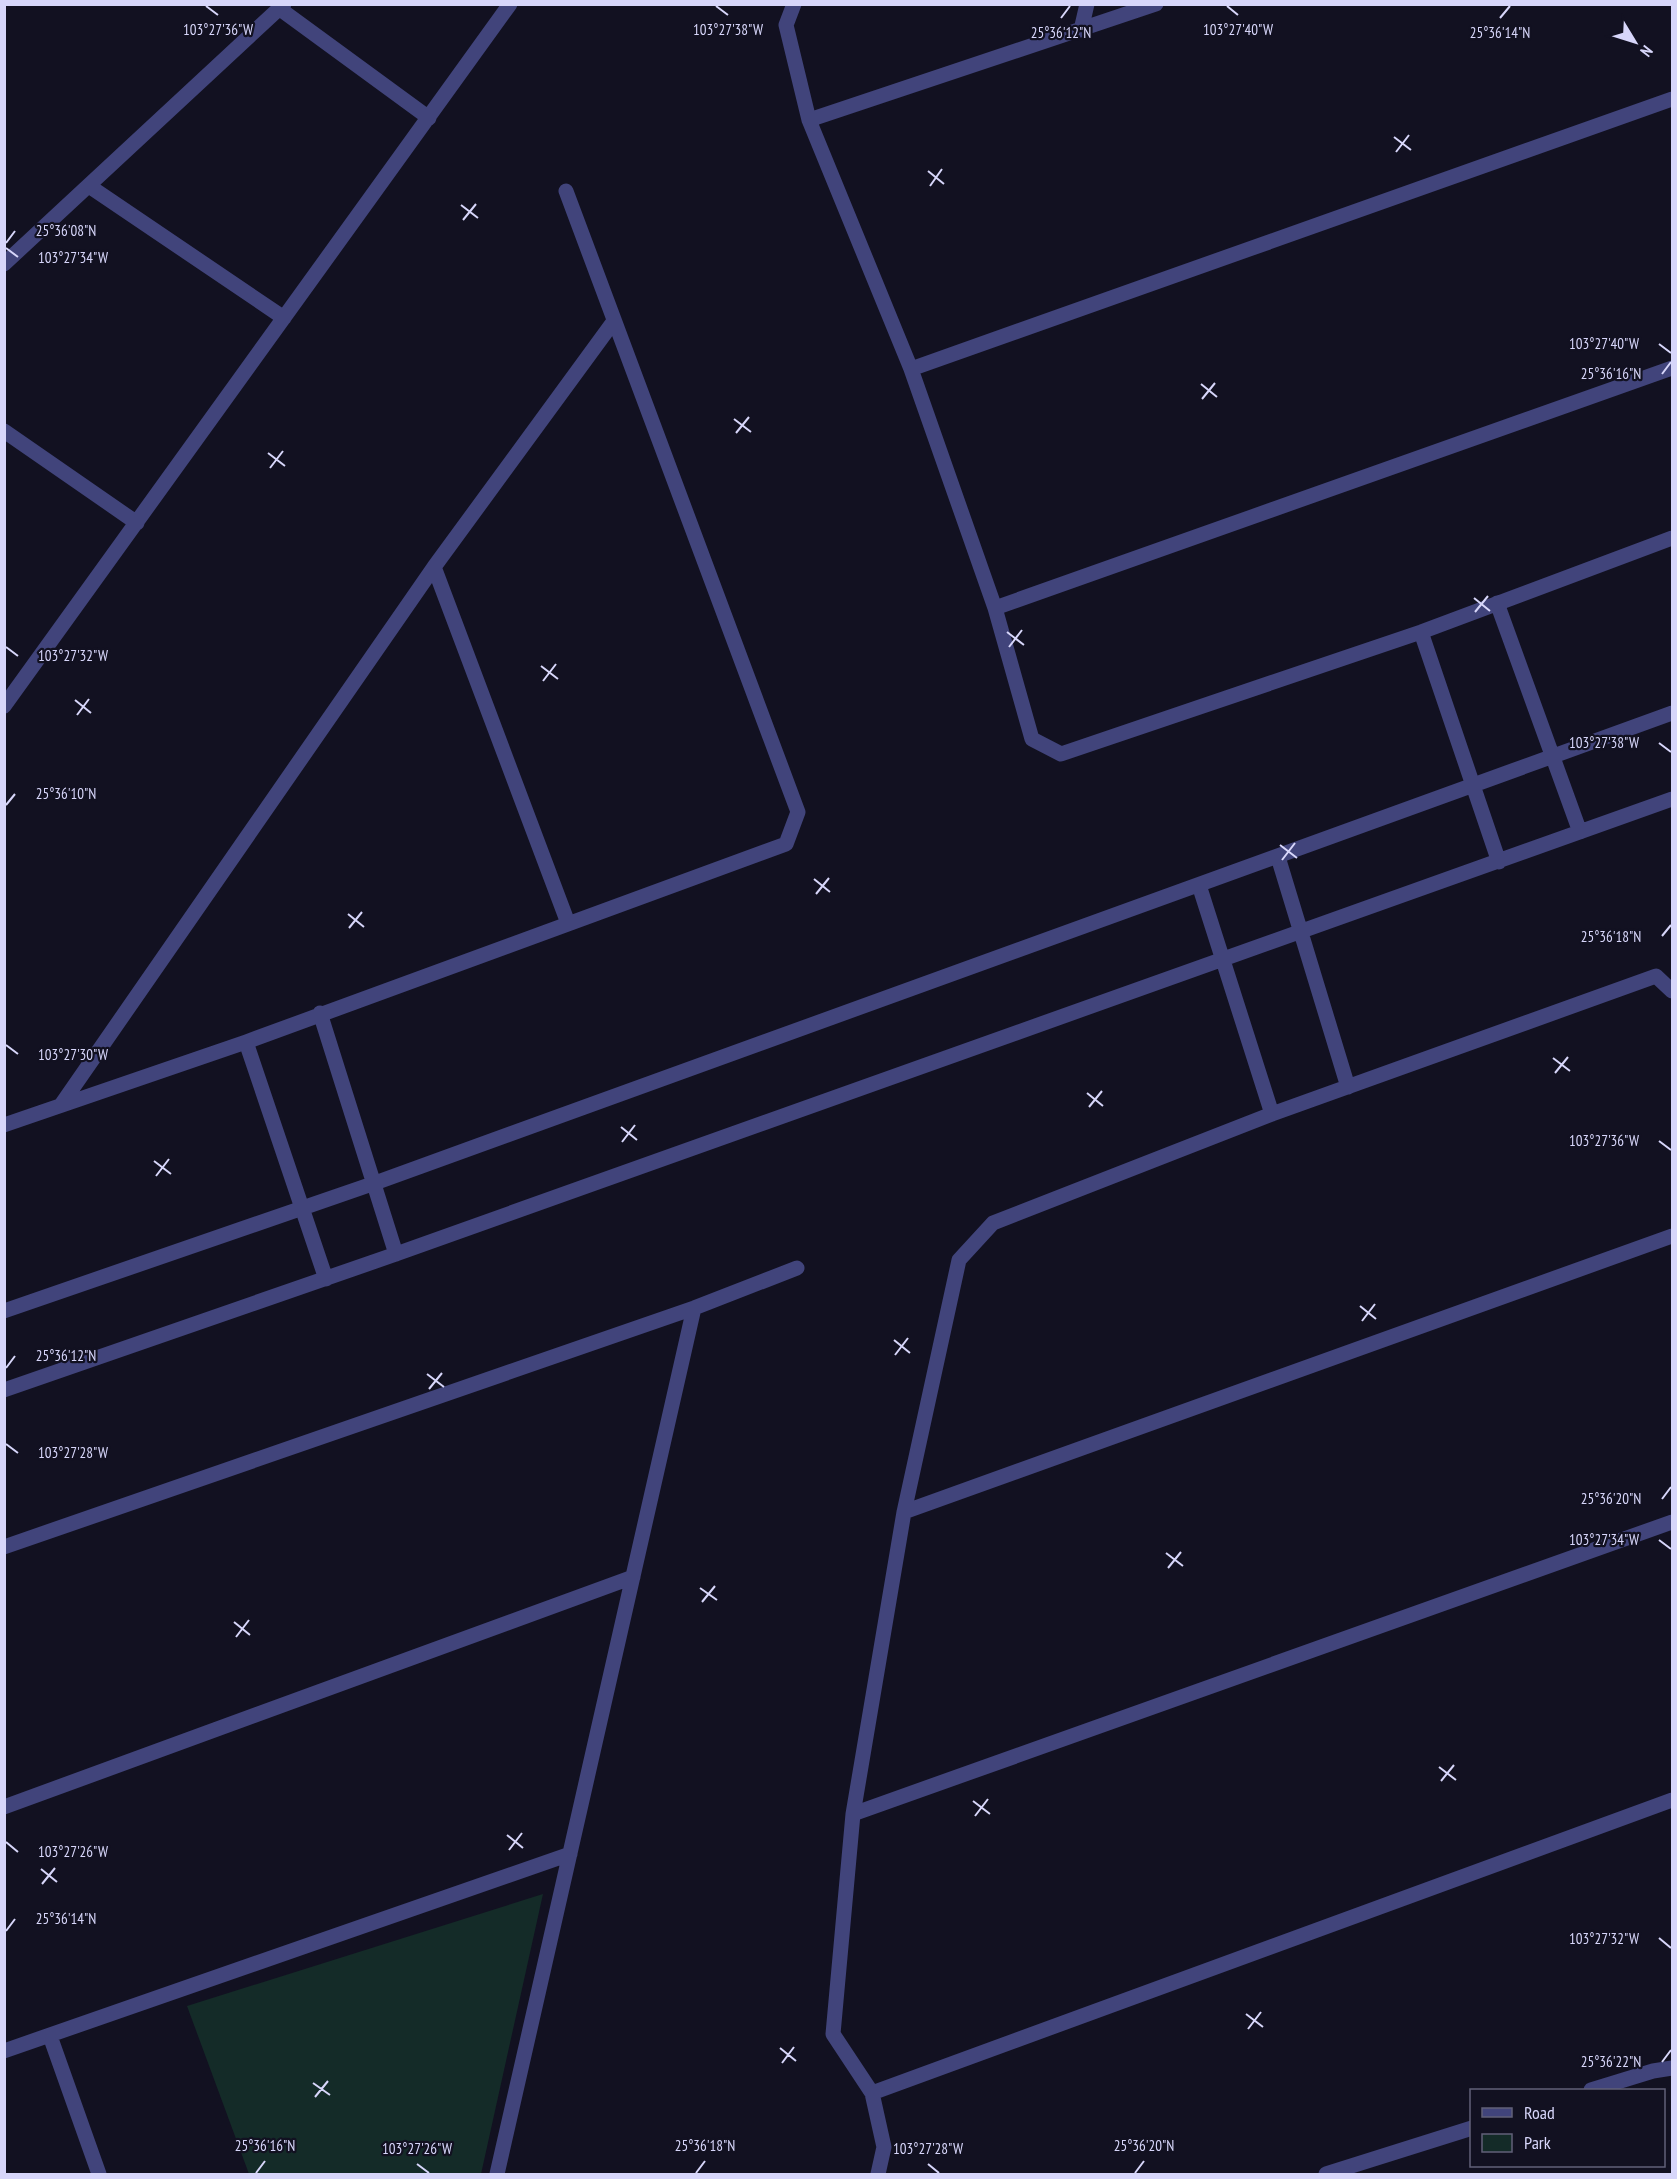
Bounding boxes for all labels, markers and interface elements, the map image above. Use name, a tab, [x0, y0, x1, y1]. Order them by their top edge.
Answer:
north arrow	[1605, 12, 1665, 72]
text: 103°27'36"W	[183, 20, 253, 39]
text: 103°27'38"W	[693, 20, 763, 39]
text: 103°27'40"W	[1203, 20, 1273, 39]
text: 25°36'12"N	[1031, 23, 1091, 42]
text: 25°36'14"N	[1470, 23, 1530, 42]
text: N	[1636, 42, 1657, 61]
text: 25°36'08"N	[36, 221, 96, 240]
text: 103°27'34"W	[38, 248, 108, 267]
text: 103°27'40"W	[1569, 334, 1639, 353]
text: 25°36'16"N	[1581, 364, 1641, 383]
text: 103°27'32"W	[38, 646, 108, 665]
text: 103°27'38"W	[1569, 733, 1639, 752]
text: 25°36'10"N	[36, 784, 96, 803]
text: 25°36'18"N	[1581, 927, 1641, 946]
text: 103°27'30"W	[38, 1045, 108, 1064]
text: 103°27'36"W	[1569, 1131, 1639, 1150]
text: 25°36'12"N	[36, 1346, 96, 1365]
text: 103°27'28"W	[38, 1443, 108, 1462]
text: 25°36'20"N	[1581, 1489, 1641, 1508]
text: 103°27'34"W	[1569, 1530, 1639, 1549]
text: 103°27'26"W	[38, 1842, 108, 1861]
text: 25°36'14"N	[36, 1909, 96, 1928]
text: 103°27'32"W	[1569, 1929, 1639, 1948]
text: 25°36'22"N	[1581, 2052, 1641, 2071]
legend	[1470, 2089, 1665, 2167]
text: Road	[1524, 2101, 1555, 2124]
text: Park	[1524, 2131, 1551, 2154]
text: 25°36'16"N	[235, 2136, 295, 2155]
text: 25°36'18"N	[675, 2136, 735, 2155]
text: 25°36'20"N	[1114, 2136, 1174, 2155]
text: 103°27'26"W	[382, 2139, 452, 2158]
text: 103°27'28"W	[893, 2139, 963, 2158]

